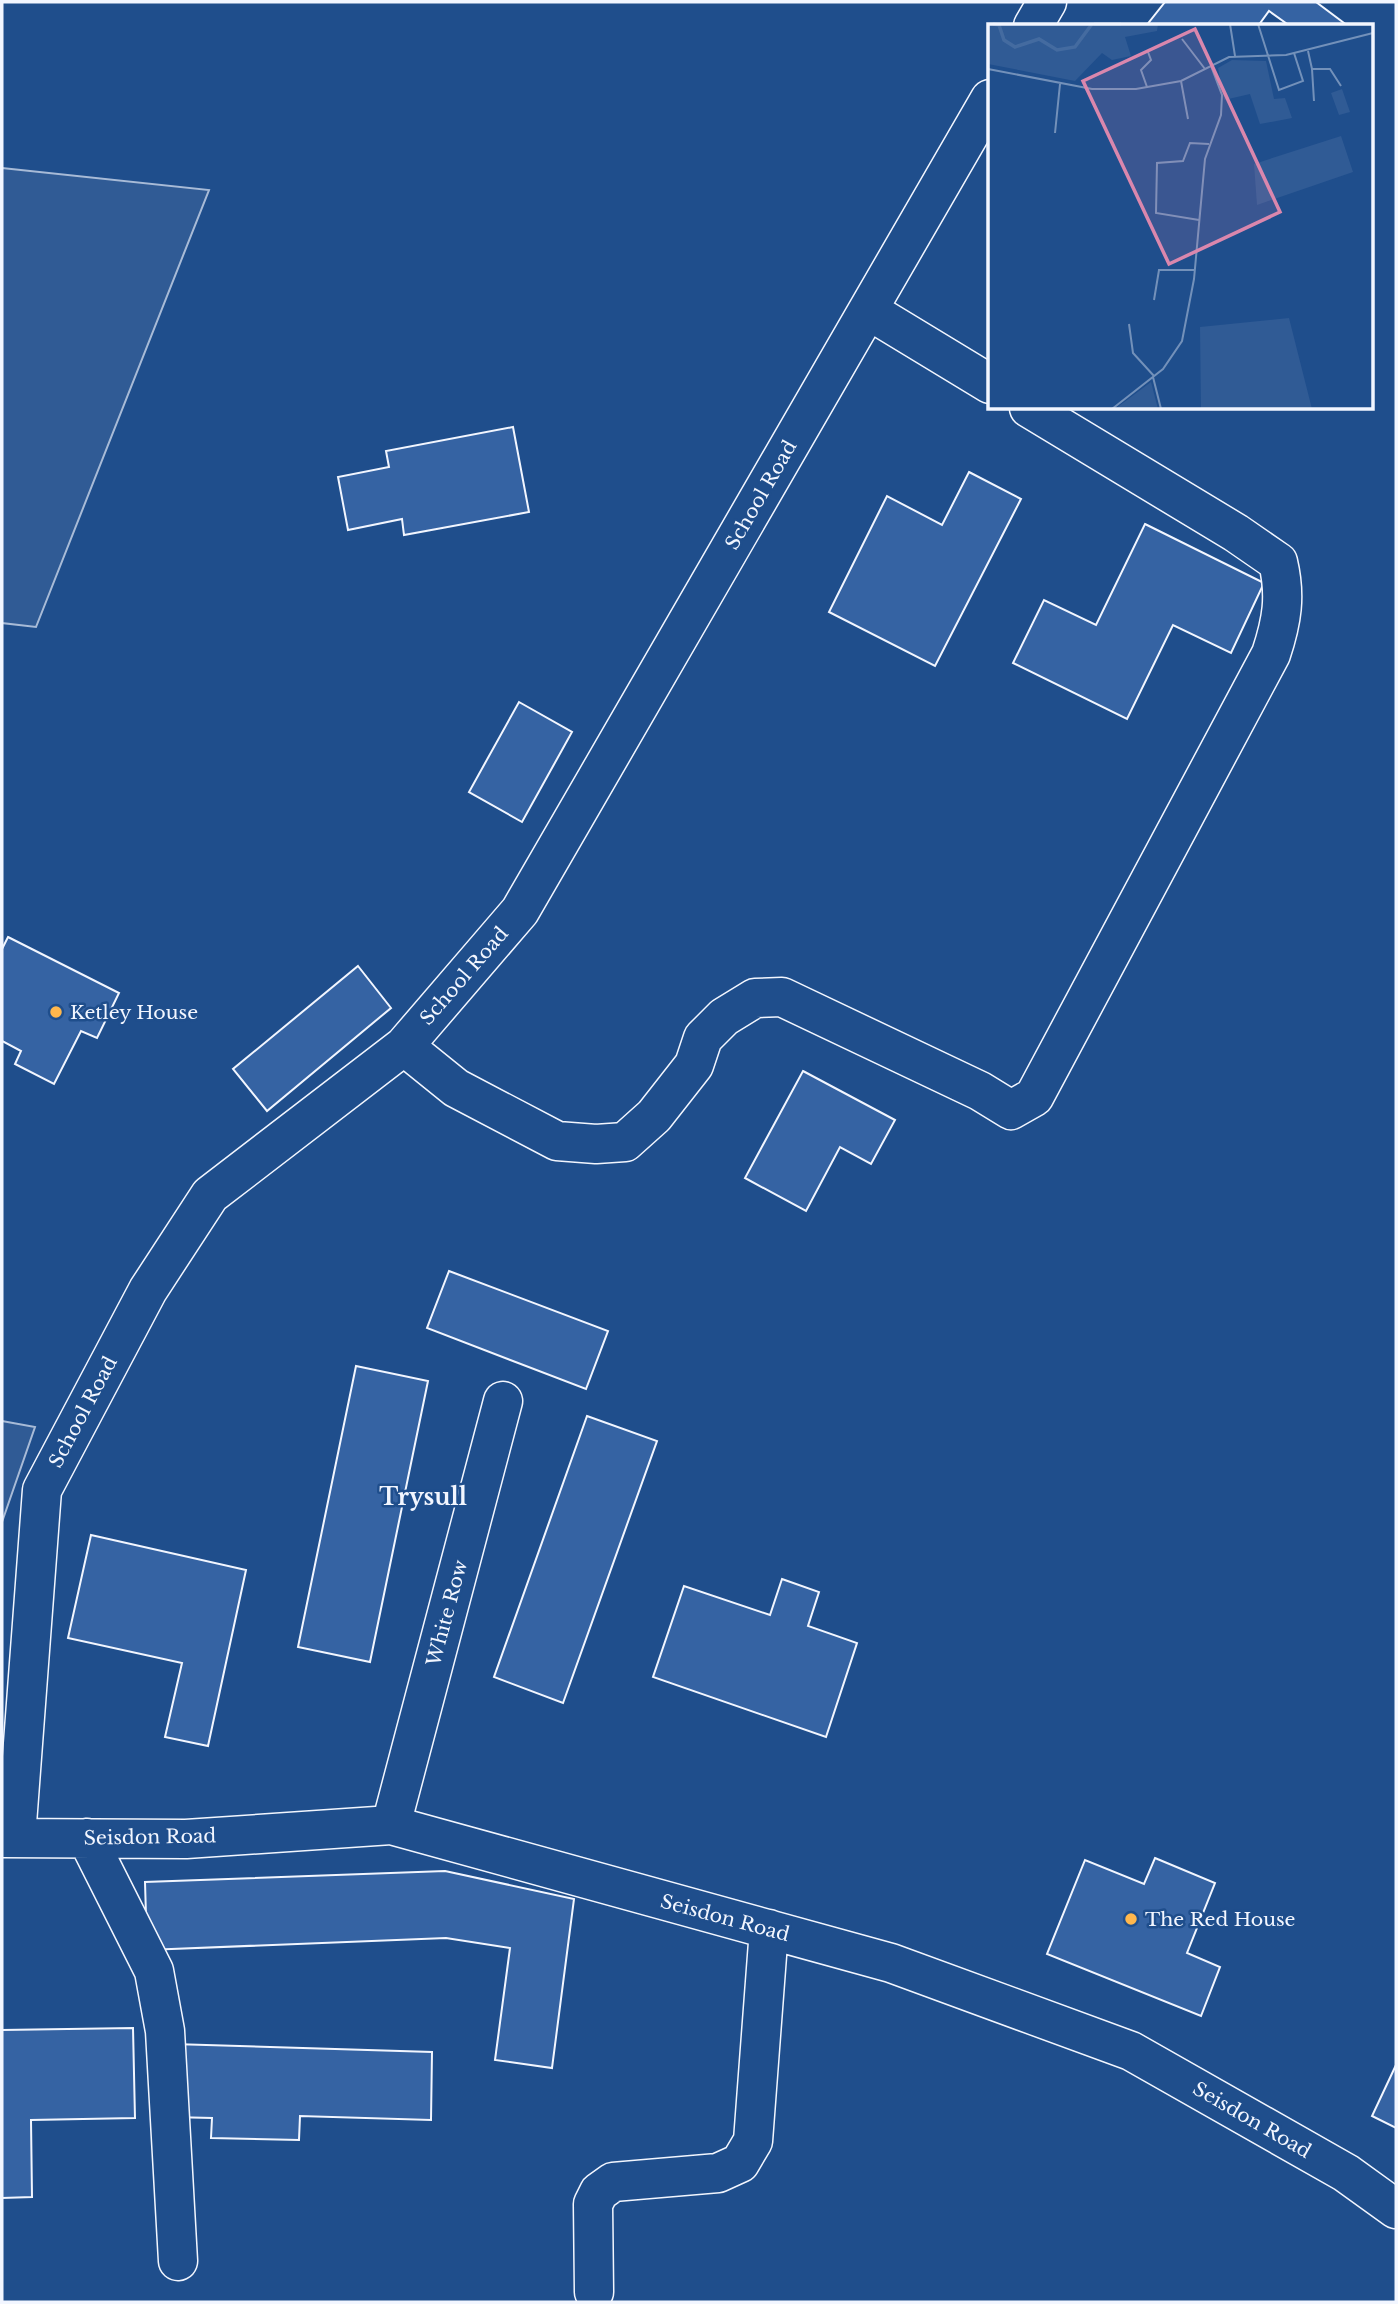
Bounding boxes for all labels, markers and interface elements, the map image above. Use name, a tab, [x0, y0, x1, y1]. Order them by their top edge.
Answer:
inset map	[988, 24, 1374, 410]
street label: School Road	[720, 436, 802, 554]
street label: School Road	[415, 922, 513, 1030]
place label: Ketley House	[70, 1001, 198, 1024]
marker: Ketley House	[48, 1004, 64, 1020]
street label: School Road	[44, 1352, 122, 1472]
district label: Trysull	[379, 1483, 467, 1511]
street label: White Row	[422, 1557, 472, 1669]
street label: Seisdon Road	[84, 1824, 217, 1850]
street label: Seisdon Road	[658, 1890, 792, 1946]
place label: The Red House	[1145, 1908, 1295, 1931]
marker: The Red House	[1123, 1911, 1139, 1927]
street label: Seisdon Road	[1189, 2077, 1315, 2163]

